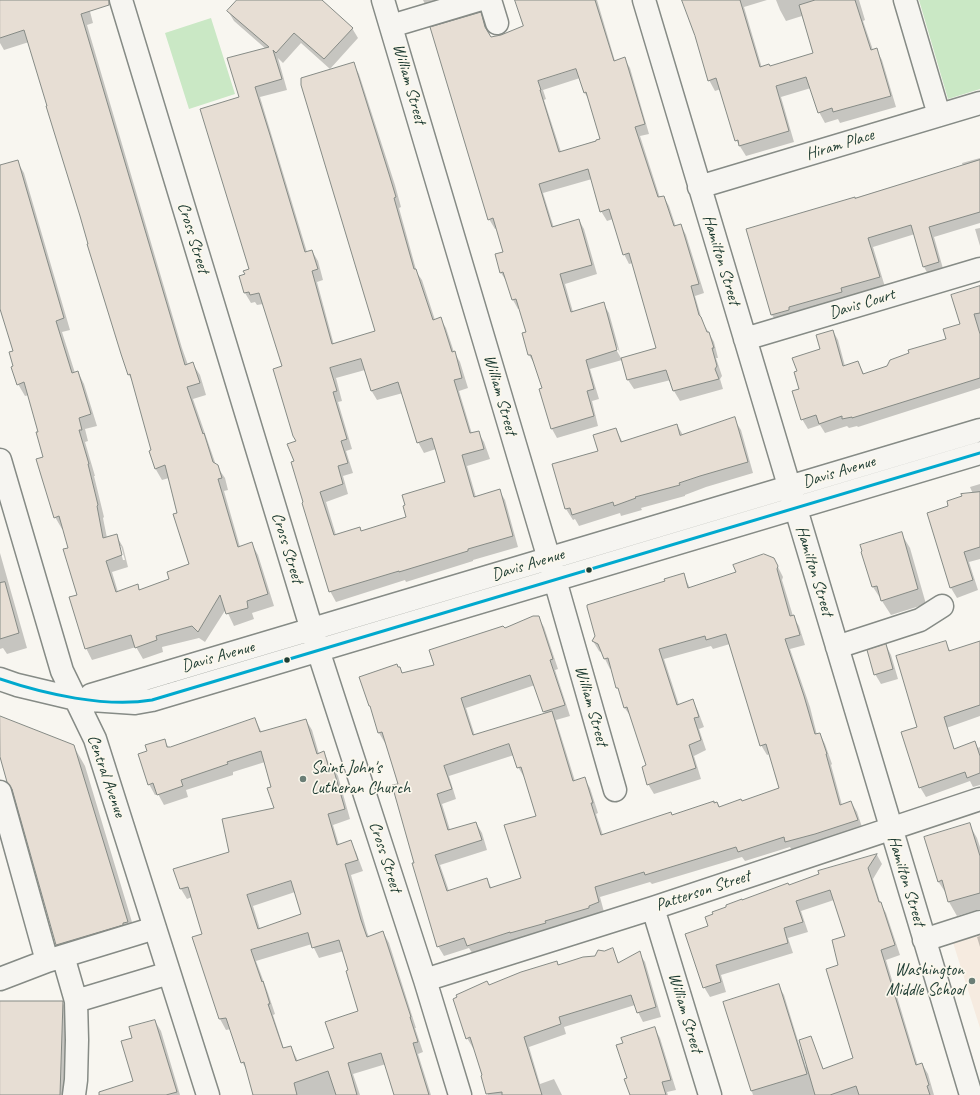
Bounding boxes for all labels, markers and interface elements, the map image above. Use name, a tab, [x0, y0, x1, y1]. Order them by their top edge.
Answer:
street label: William Street	[388, 42, 430, 126]
street label: Hiram Place	[803, 125, 877, 165]
street label: Cross Street	[173, 200, 213, 276]
street label: Hamilton Street	[698, 213, 744, 307]
street label: Davis Court	[827, 284, 897, 324]
street label: William Street	[479, 353, 521, 437]
street label: Davis Avenue	[800, 451, 878, 493]
street label: Cross Street	[267, 510, 307, 586]
street label: Hamilton Street	[791, 524, 837, 618]
street label: Davis Avenue	[489, 544, 567, 586]
unlabelled marker	[584, 565, 594, 575]
street label: Davis Avenue	[179, 637, 257, 677]
unlabelled marker	[282, 655, 292, 665]
street label: William Street	[570, 664, 612, 748]
street label: Central Avenue	[82, 732, 130, 820]
place label: Saint John's Lutheran Church	[311, 759, 410, 799]
marker: Saint John's Lutheran Church	[298, 774, 308, 784]
street label: Cross Street	[364, 819, 406, 895]
street label: Hamilton Street	[883, 834, 929, 928]
street label: Patterson Street	[653, 866, 753, 916]
place label: Washington Middle School	[886, 961, 964, 1001]
street label: William Street	[663, 971, 707, 1055]
marker: Washington Middle School	[967, 976, 977, 986]

